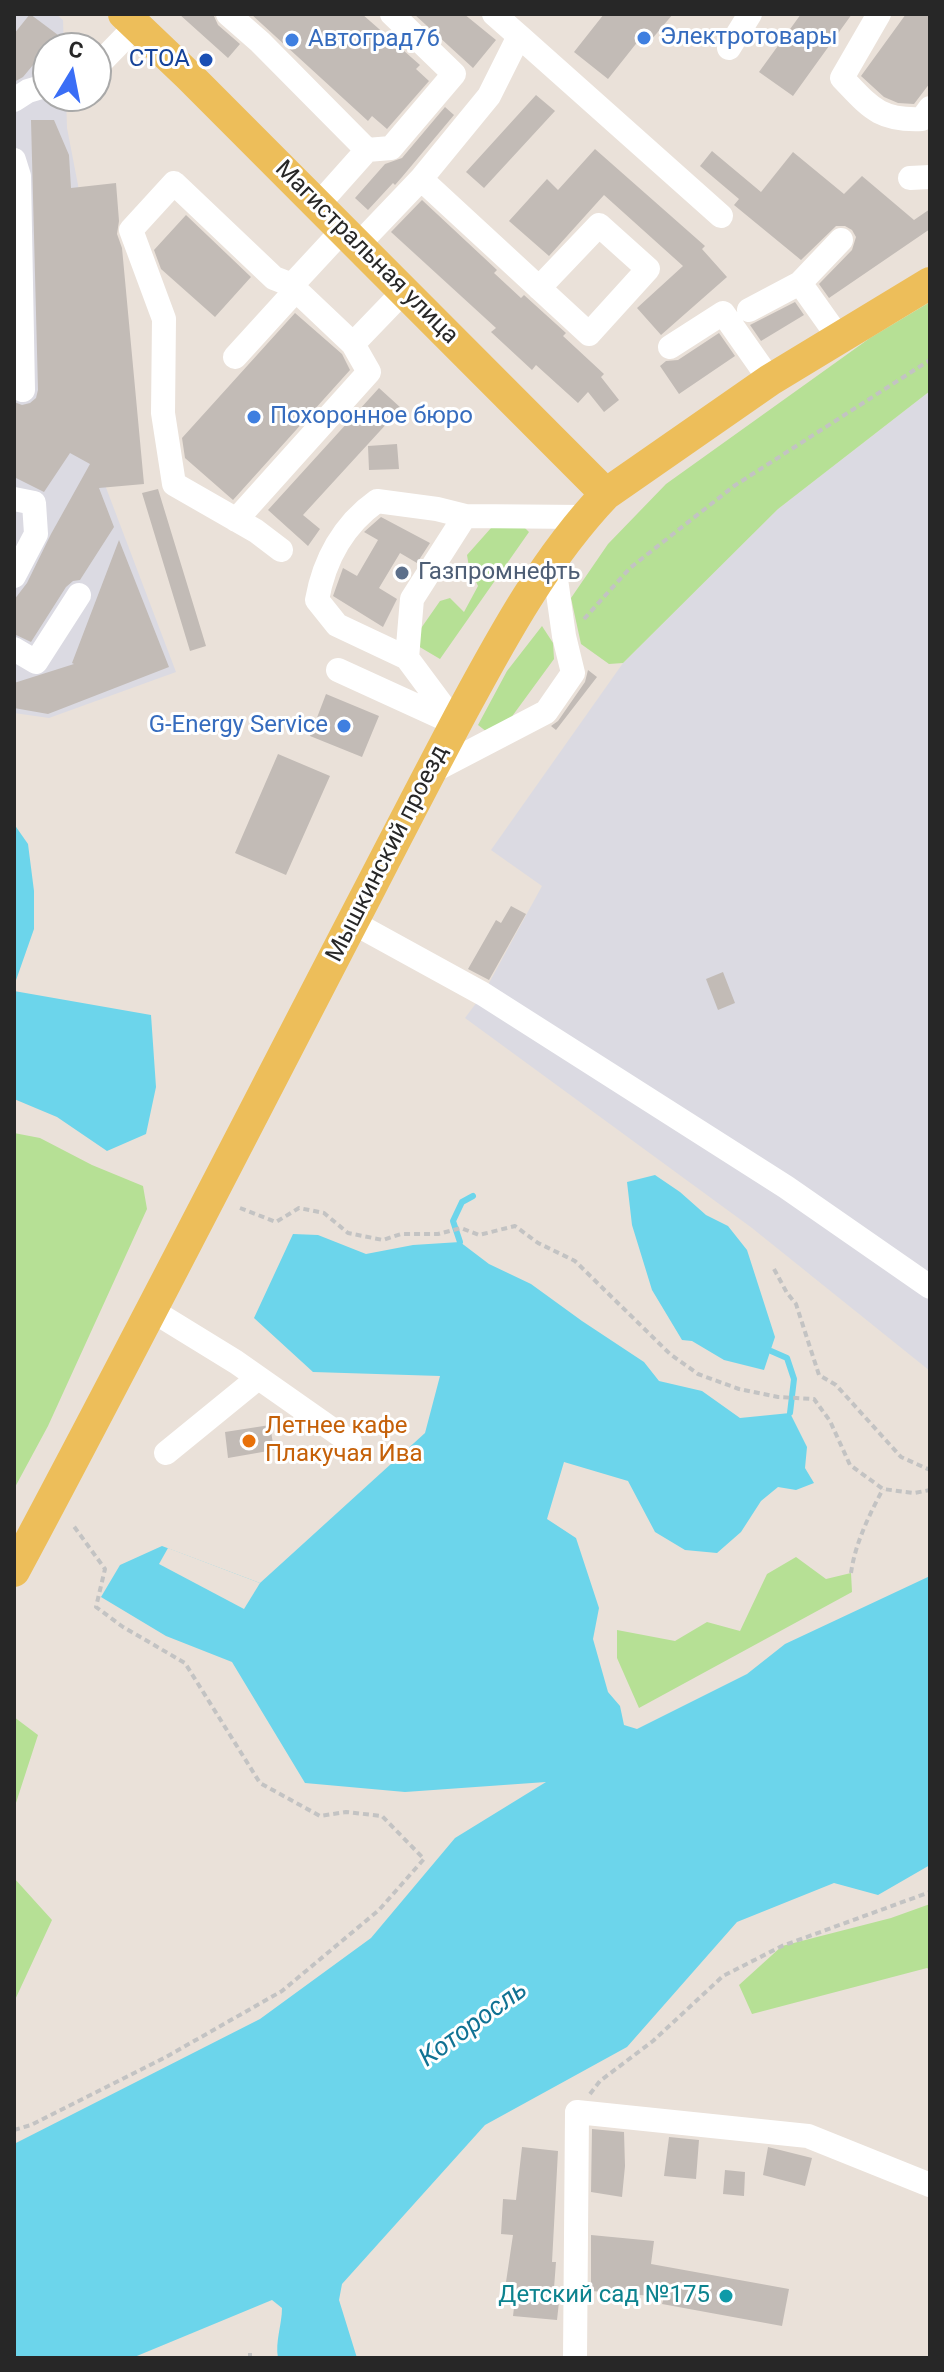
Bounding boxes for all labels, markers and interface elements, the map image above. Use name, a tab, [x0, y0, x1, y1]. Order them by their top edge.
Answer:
place label: Электротовары	[660, 24, 838, 52]
place label: Автоград76	[308, 26, 440, 54]
marker: Электротовары	[635, 29, 653, 47]
marker: Автоград76	[283, 31, 301, 49]
north arrow	[32, 32, 112, 112]
text: С	[67, 36, 85, 63]
place label: СТОА	[129, 46, 190, 74]
marker: СТОА	[197, 51, 215, 69]
street label: Магистральная улица	[268, 155, 464, 351]
place label: Похоронное бюро	[270, 403, 473, 431]
marker: Похоронное бюро	[245, 408, 263, 426]
place label: Газпромнефть	[418, 559, 581, 587]
marker: Газпромнефть	[393, 564, 411, 582]
place label: G-Energy Service	[149, 712, 328, 740]
marker: G-Energy Service	[335, 717, 353, 735]
street label: Мышкинский проезд	[321, 741, 455, 967]
place label: Летнее кафе Плакучая Ива	[265, 1413, 423, 1469]
marker: Летнее кафе Плакучая Ива	[240, 1432, 258, 1450]
water label: Которосль	[414, 1975, 534, 2075]
place label: Детский сад №175	[498, 2282, 710, 2310]
marker: Детский сад №175	[717, 2287, 735, 2305]

